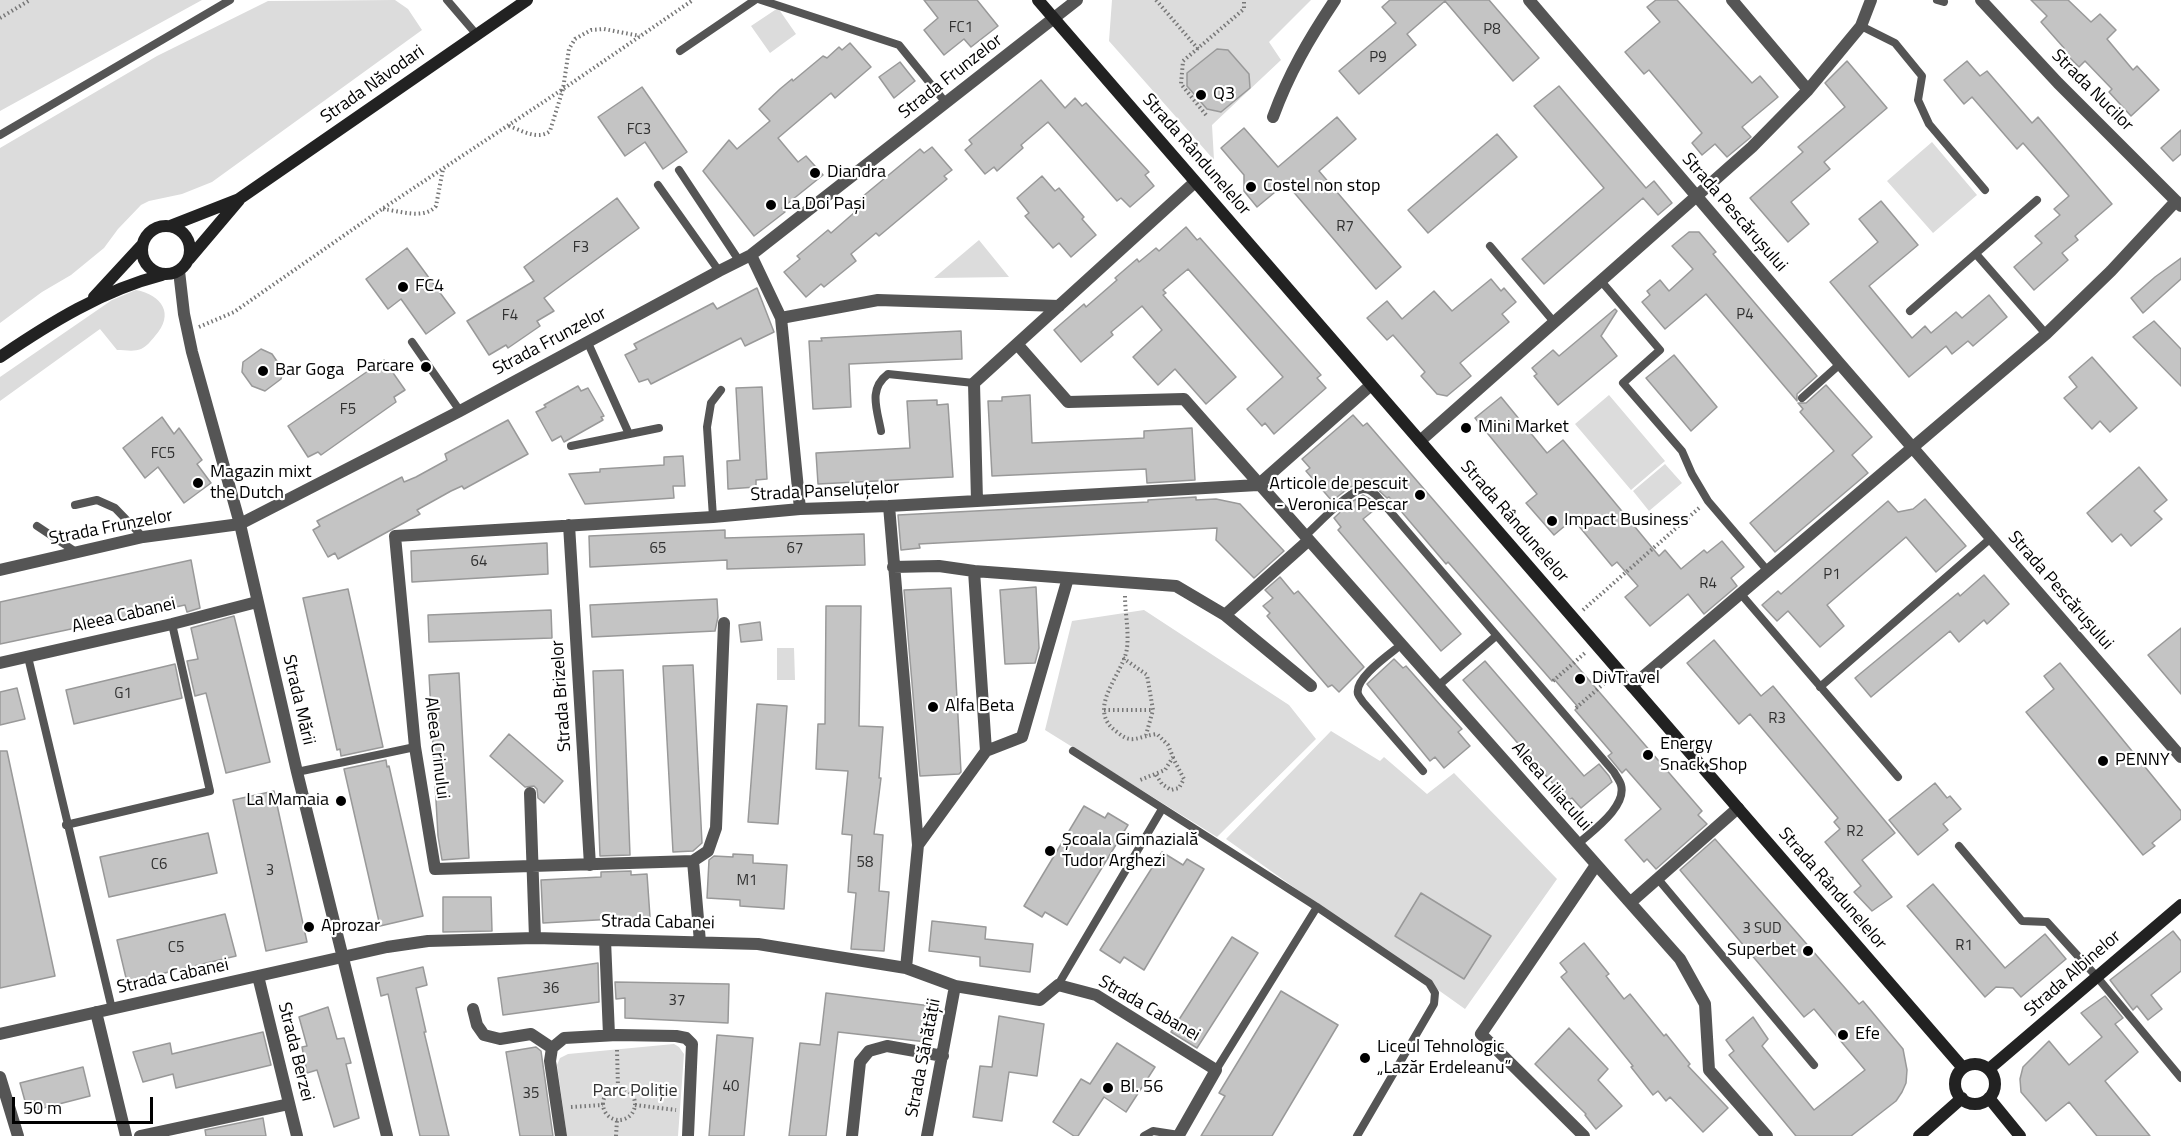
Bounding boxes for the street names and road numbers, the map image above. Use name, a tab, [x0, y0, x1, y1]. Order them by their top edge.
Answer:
street label: Strada Frunzelor	[895, 30, 1007, 124]
street label: Strada Năvodari	[317, 41, 429, 129]
street label: Strada Nucilor	[2047, 46, 2137, 136]
street label: Strada Rândunelelor	[1137, 90, 1255, 220]
street label: Strada Pescărușului	[1677, 149, 1791, 277]
street label: Strada Frunzelor	[490, 303, 610, 381]
street label: Strada Rândunelelor	[1455, 457, 1573, 587]
street label: Strada Panseluțelor	[750, 477, 900, 507]
street label: Strada Frunzelor	[47, 505, 175, 551]
street label: Strada Pescărușului	[2003, 527, 2117, 655]
street label: Aleea Cabanei	[70, 594, 178, 638]
street label: Strada Brizelor	[547, 639, 577, 753]
street label: Strada Mării	[277, 653, 319, 747]
street label: Aleea Crinului	[419, 696, 453, 800]
street label: Aleea Liliacului	[1507, 738, 1595, 836]
street label: Strada Rândunelelor	[1773, 824, 1891, 954]
street label: Strada Cabanei	[601, 911, 715, 935]
street label: Strada Albinelor	[2020, 926, 2126, 1022]
street label: Strada Cabanei	[115, 955, 231, 999]
street label: Strada Cabanei	[1094, 971, 1204, 1047]
street label: Strada Sănătății	[902, 997, 946, 1119]
street label: Strada Berzei	[272, 1000, 318, 1104]

